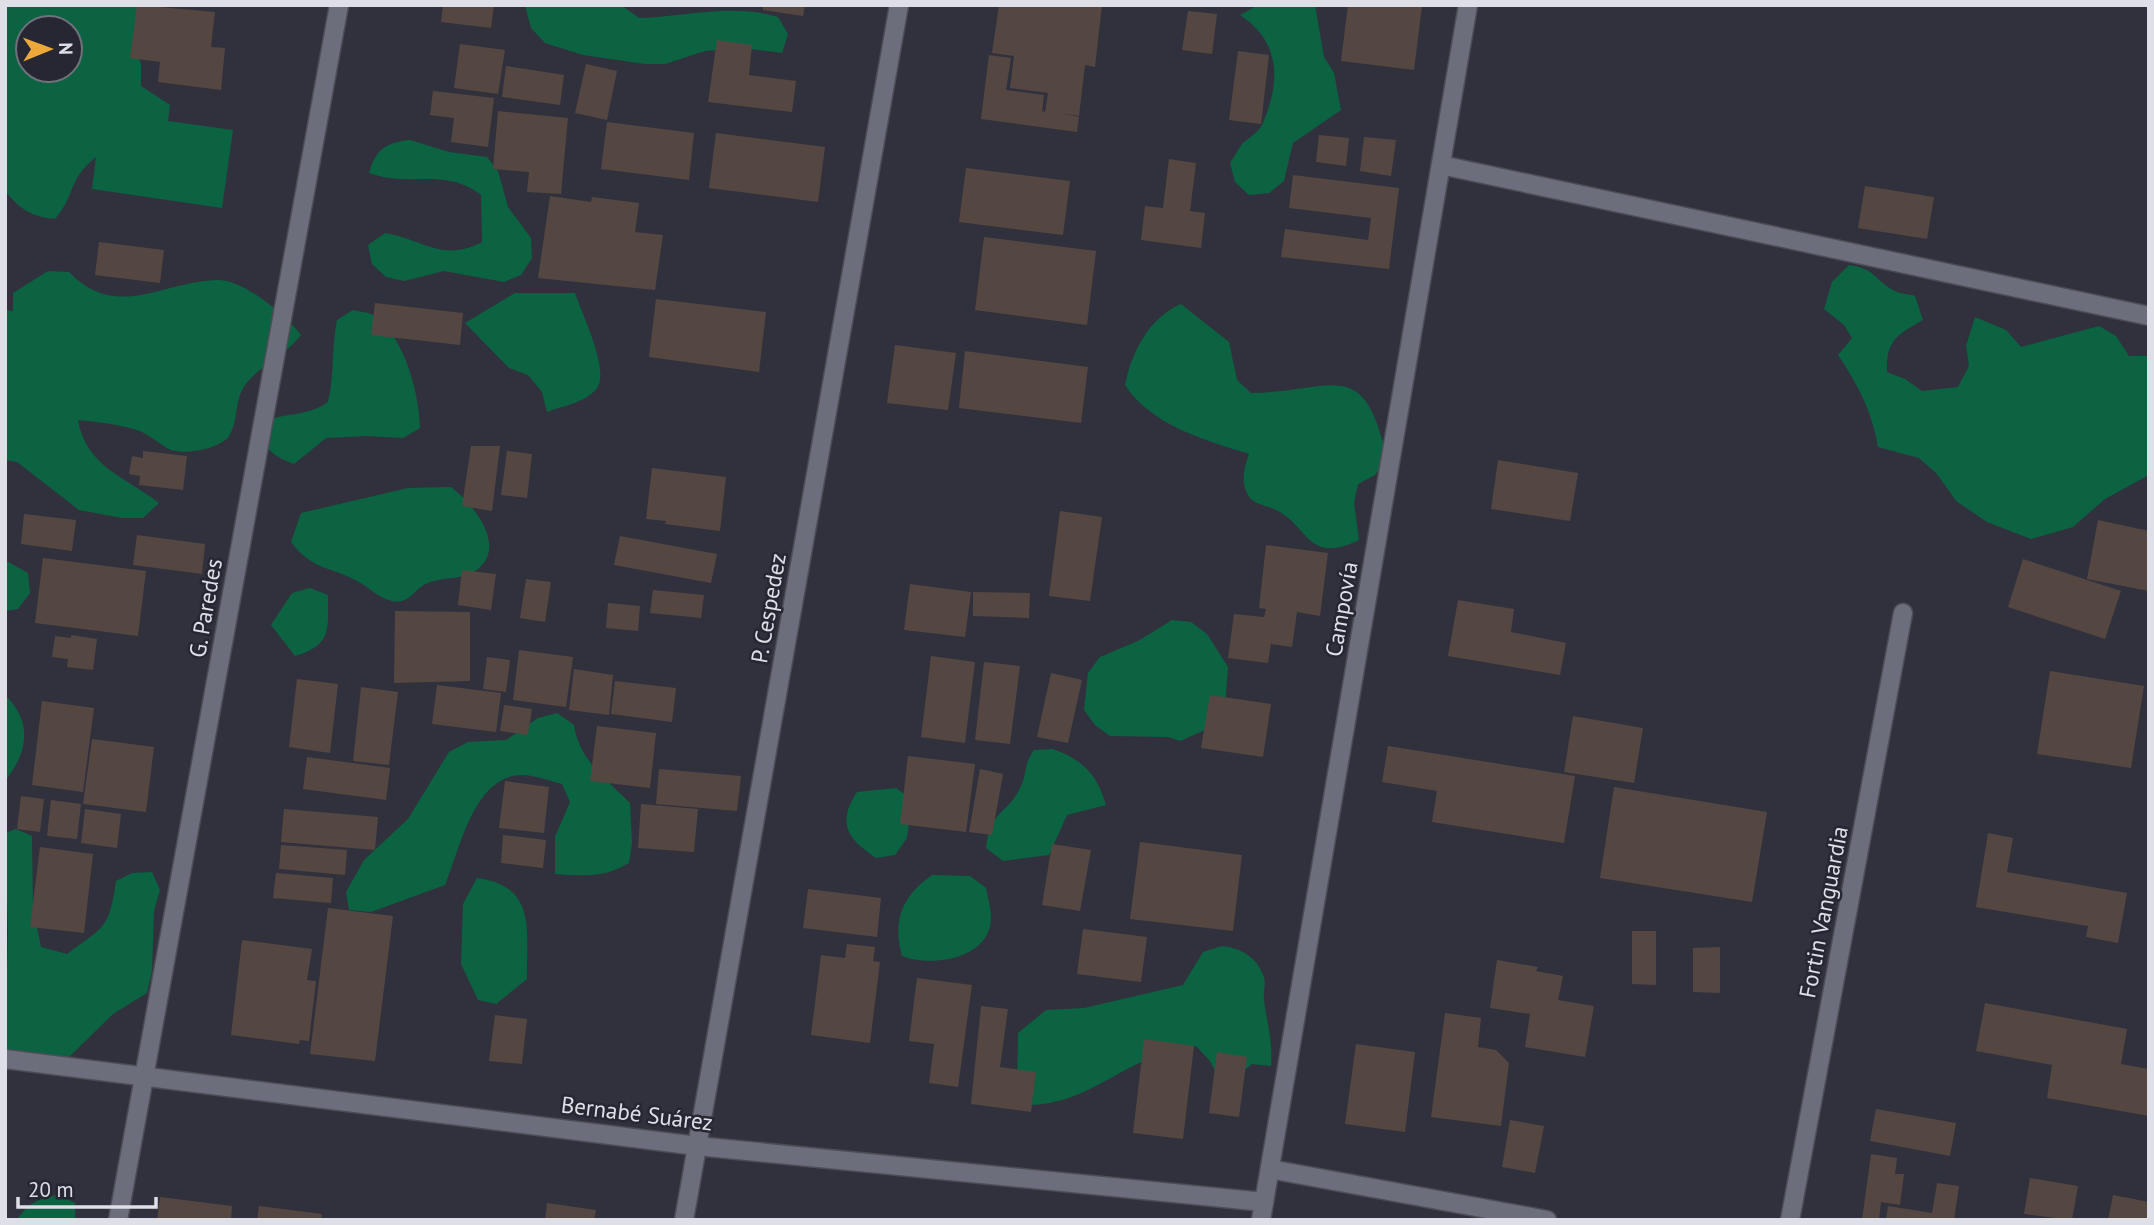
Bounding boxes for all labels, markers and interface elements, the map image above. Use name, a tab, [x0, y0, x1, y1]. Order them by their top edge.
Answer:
north arrow	[14, 14, 84, 84]
text: N	[54, 42, 78, 55]
street label: P. Cespedez	[744, 551, 792, 665]
street label: G. Paredes	[182, 556, 228, 660]
street label: Campovía	[1318, 559, 1364, 659]
street label: Fortin Vanguardia	[1792, 824, 1854, 1000]
street label: Bernabé Suárez	[559, 1089, 715, 1137]
scale bar	[18, 1166, 156, 1210]
text: 20 m	[28, 1176, 74, 1203]

